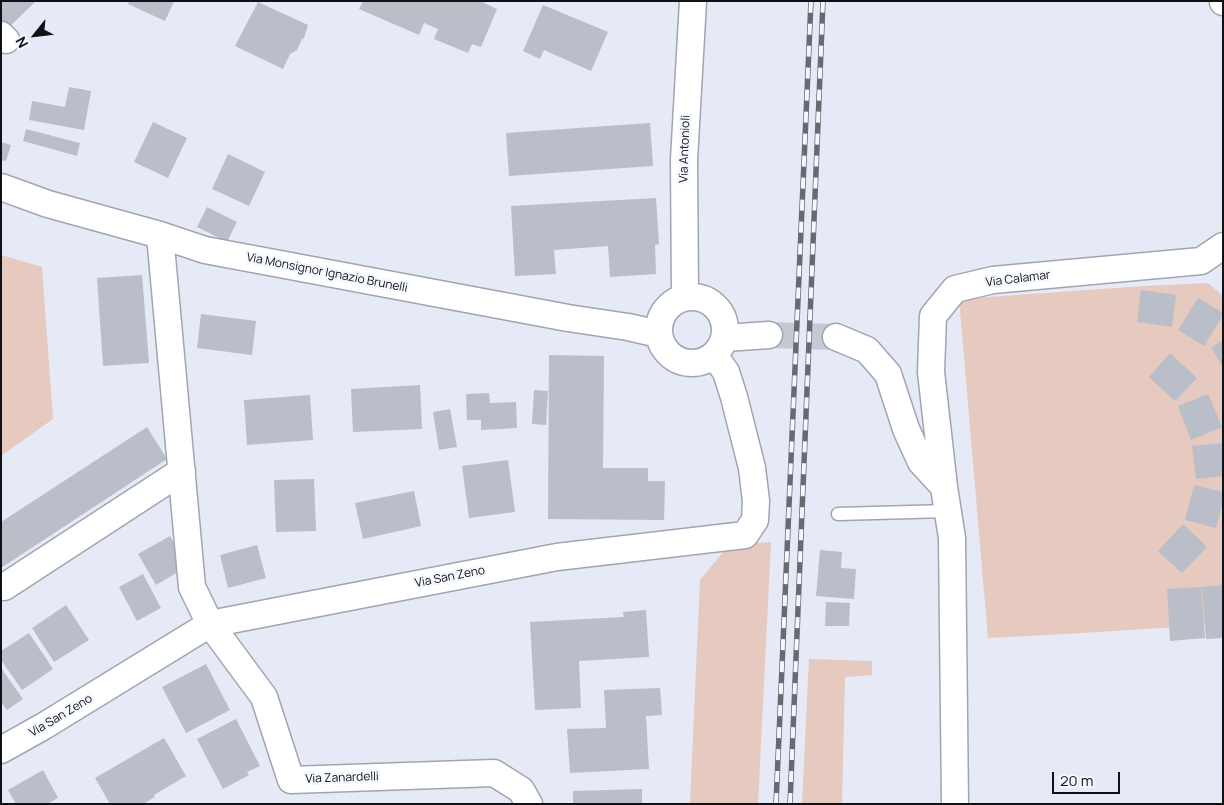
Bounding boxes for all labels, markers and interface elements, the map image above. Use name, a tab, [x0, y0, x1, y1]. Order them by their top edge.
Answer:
north arrow	[10, 10, 60, 60]
text: N	[11, 34, 32, 52]
street label: Via Antonioli	[677, 115, 693, 183]
street label: Via Monsignor Ignazio Brunelli	[245, 250, 409, 296]
street label: Via Calamar	[985, 268, 1051, 290]
street label: Via San Zeno	[414, 563, 486, 591]
street label: Via San Zeno	[27, 692, 95, 740]
scale bar	[1054, 762, 1122, 794]
street label: Via Zanardelli	[305, 770, 379, 786]
text: 20 m	[1060, 770, 1093, 791]

